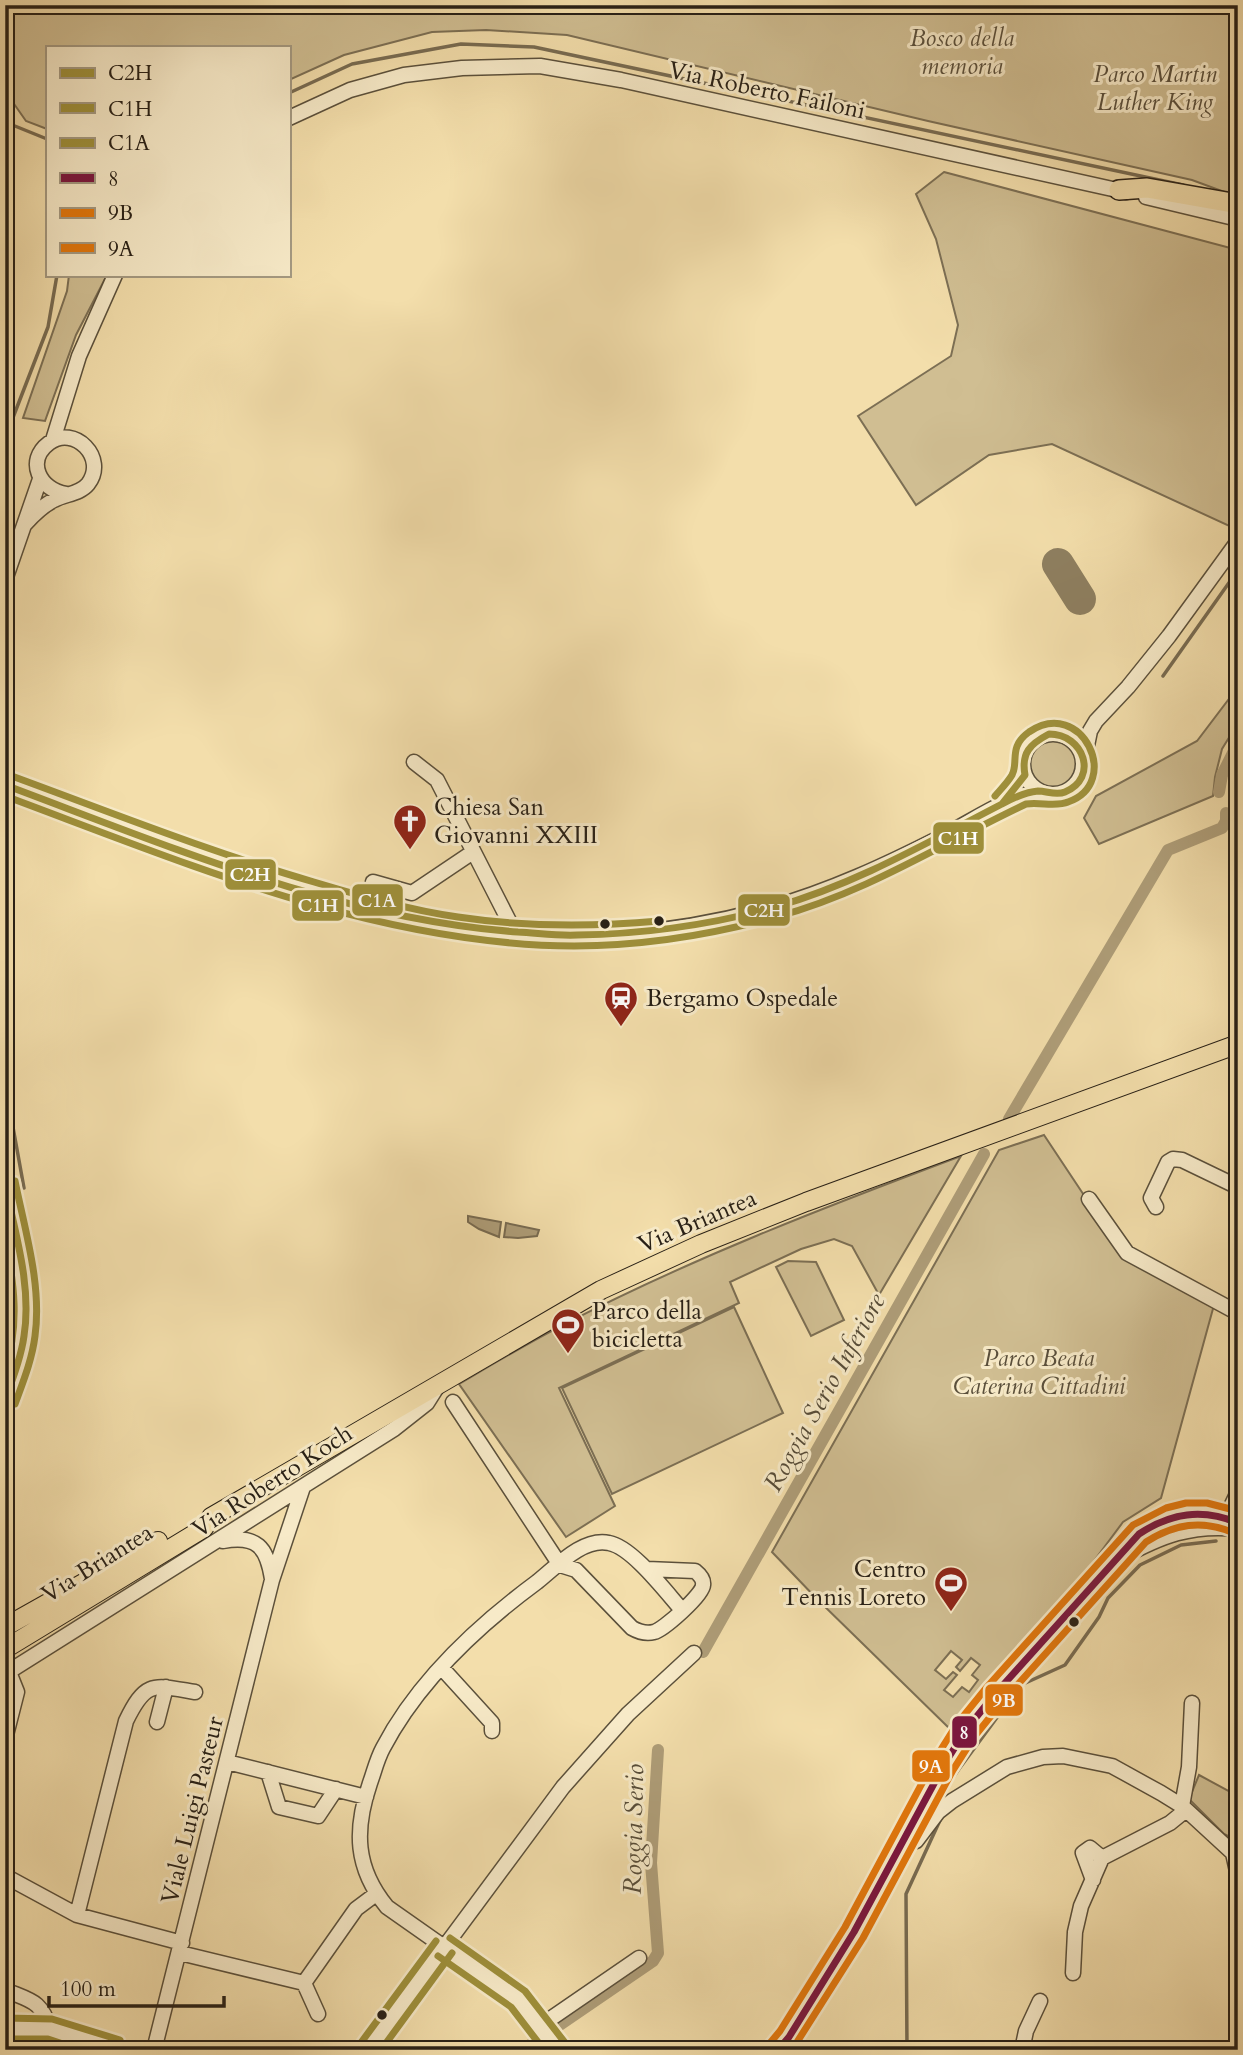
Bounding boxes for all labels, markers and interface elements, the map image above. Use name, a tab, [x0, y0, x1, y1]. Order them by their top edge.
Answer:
park label: Bosco della memoria	[910, 22, 1014, 83]
legend	[46, 46, 290, 276]
street label: Via Roberto Failoni	[665, 53, 869, 128]
park label: Parco Martin Luther King	[1093, 58, 1217, 119]
text: C2H	[108, 59, 152, 88]
text: C1H	[108, 95, 152, 124]
text: C1A	[108, 129, 150, 158]
text: 8	[108, 165, 119, 194]
text: 9B	[108, 199, 133, 228]
text: 9A	[108, 235, 134, 264]
place label: Chiesa San Giovanni XXIII	[434, 791, 598, 852]
church icon: Chiesa San Giovanni XXIII	[391, 802, 429, 851]
line badge: C1H	[932, 821, 985, 855]
text: C1H	[937, 826, 979, 852]
line badge: C2H	[224, 858, 277, 891]
text: C2H	[229, 862, 271, 888]
line badge: C1A	[351, 883, 404, 917]
text: C1A	[358, 888, 397, 914]
line badge: C1H	[291, 889, 345, 922]
text: C1H	[297, 893, 339, 919]
line badge: C2H	[737, 893, 791, 927]
text: C2H	[743, 898, 785, 924]
unlabelled marker	[652, 914, 666, 928]
unlabelled marker	[598, 917, 612, 931]
station icon: Bergamo Ospedale	[602, 979, 640, 1028]
place label: Bergamo Ospedale	[646, 982, 838, 1015]
street label: Via Briantea	[633, 1181, 762, 1261]
water label: Roggia Serio Inferiore	[755, 1286, 894, 1498]
place label: Parco della bicicletta	[592, 1295, 703, 1356]
sports icon: Parco della bicicletta	[549, 1306, 587, 1355]
park label: Parco Beata Caterina Cittadini	[953, 1342, 1126, 1403]
street label: Via Roberto Koch	[186, 1417, 359, 1546]
street label: Via Briantea	[35, 1516, 160, 1611]
place label: Centro Tennis Loreto	[781, 1553, 926, 1614]
sports icon: Centro Tennis Loreto	[932, 1564, 970, 1613]
unlabelled marker	[1067, 1615, 1081, 1629]
line badge: 9B	[984, 1683, 1024, 1717]
text: 9B	[992, 1688, 1016, 1714]
street label: Viale Luigi Pasteur	[153, 1713, 232, 1907]
line badge: 8	[951, 1715, 978, 1749]
text: 8	[959, 1720, 969, 1746]
line badge: 9A	[911, 1749, 951, 1783]
text: 9A	[919, 1754, 944, 1780]
water label: Roggia Serio	[615, 1763, 652, 1895]
scale bar	[49, 1964, 224, 2008]
text: 100 m	[60, 1975, 116, 2004]
unlabelled marker	[375, 2008, 389, 2022]

